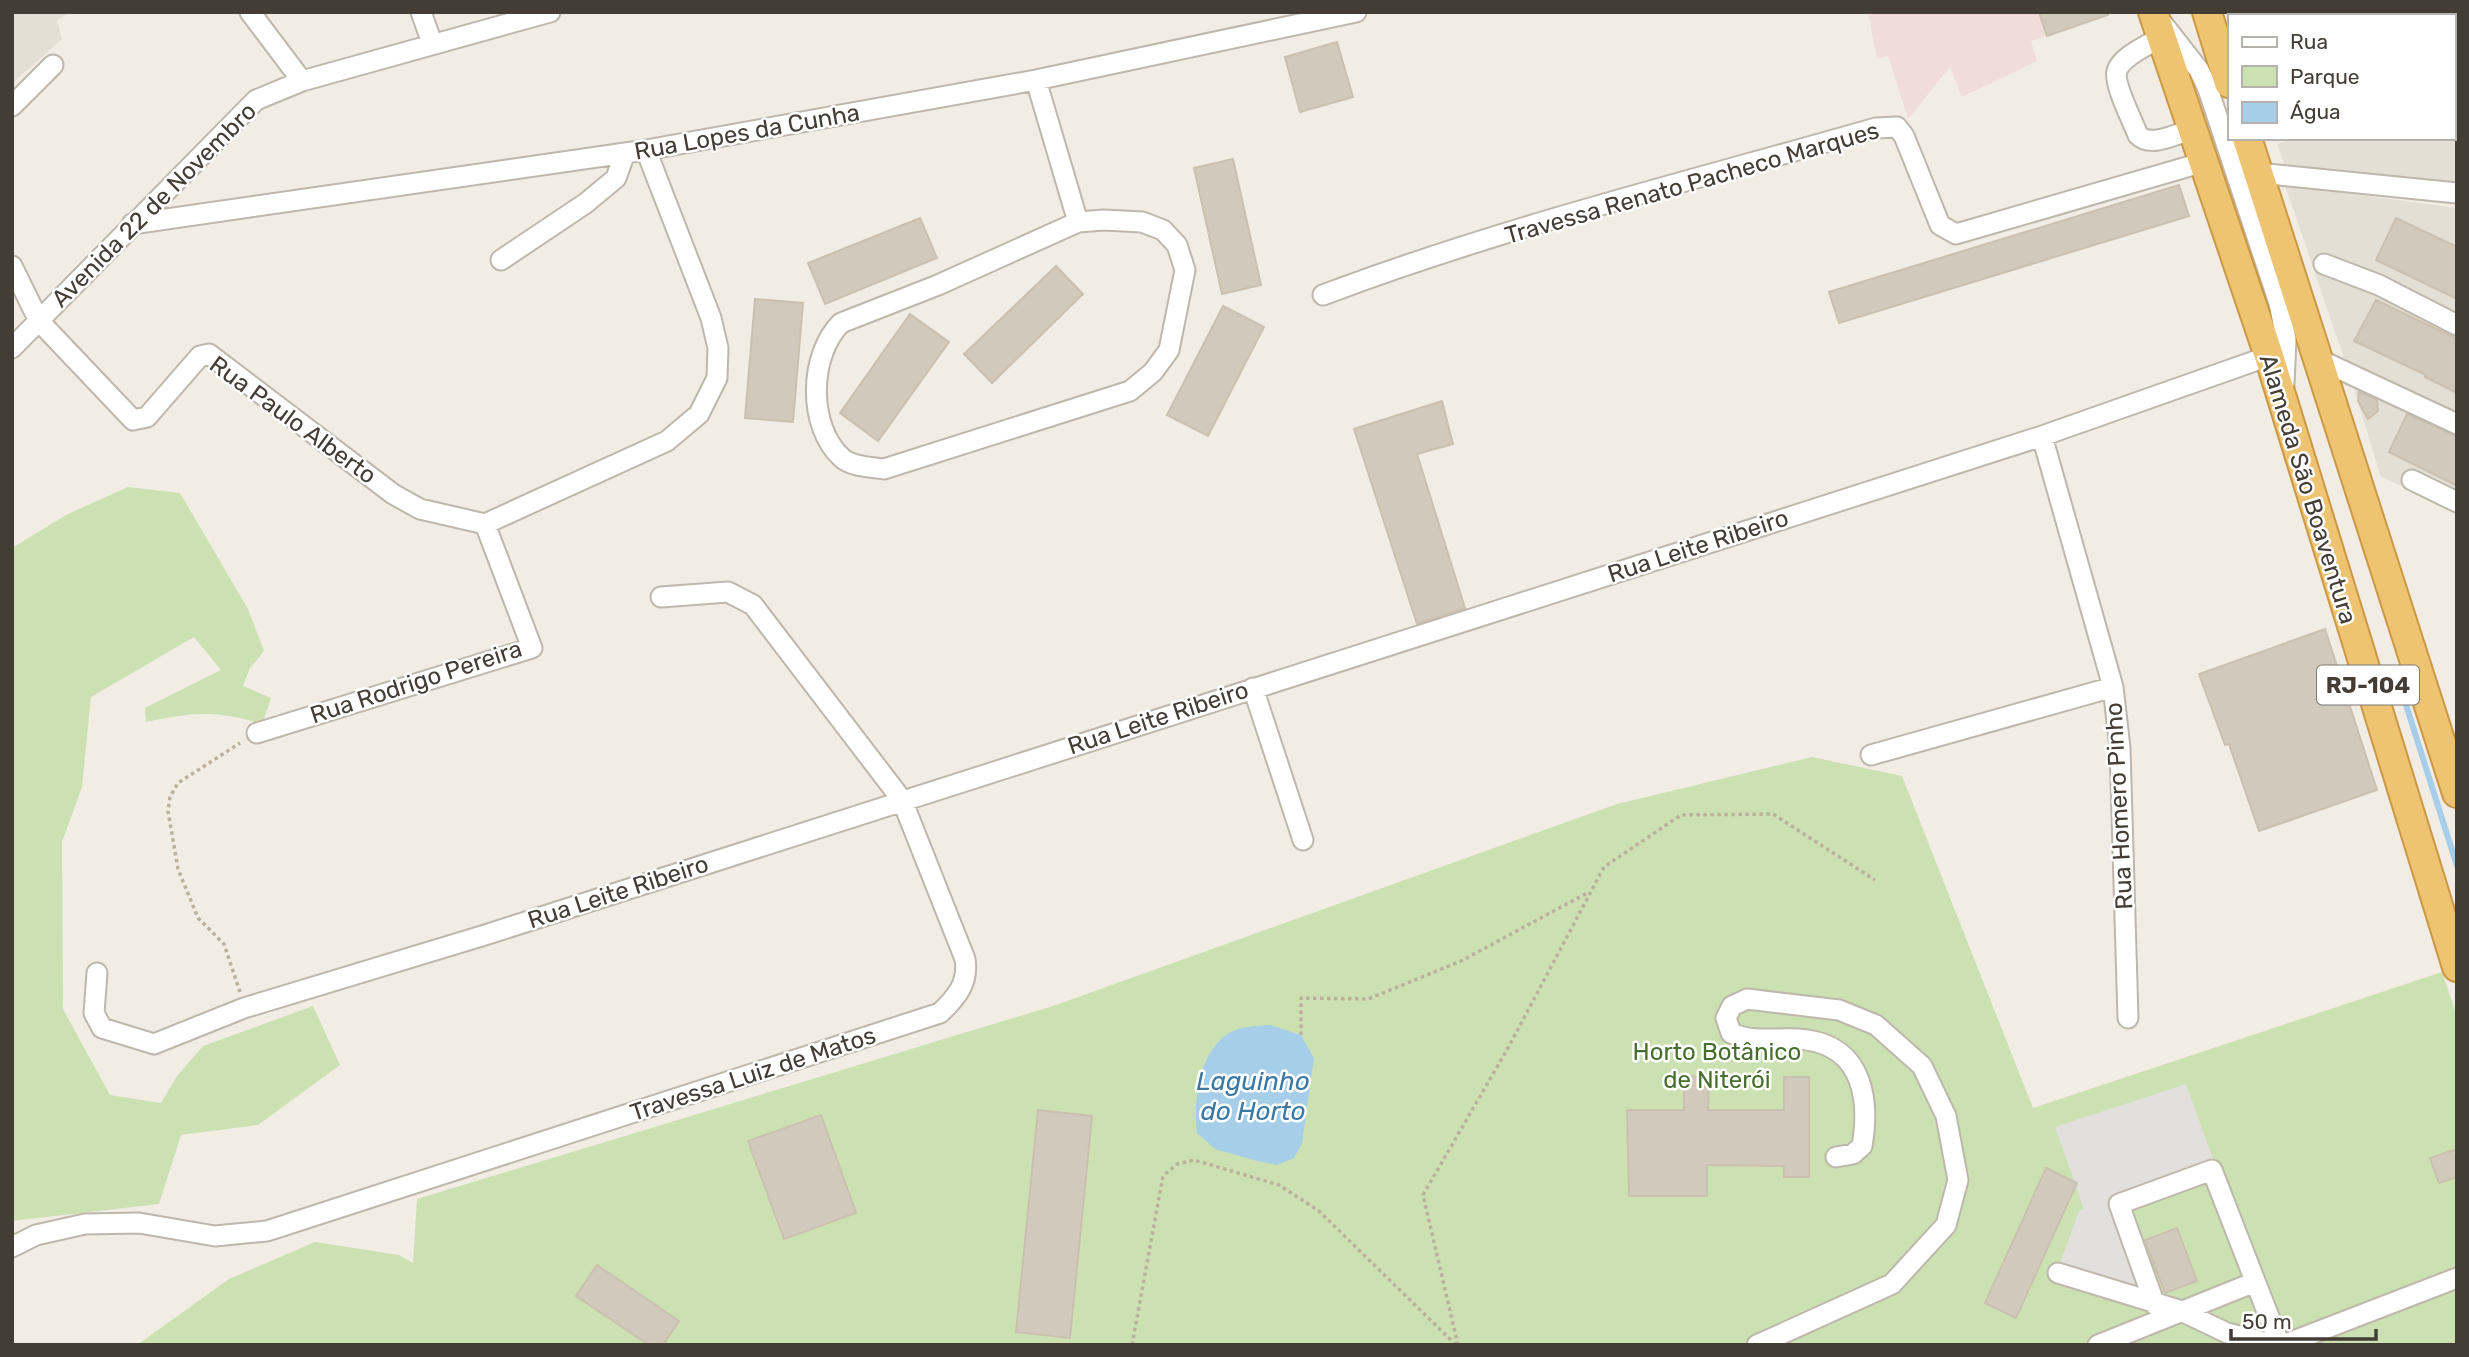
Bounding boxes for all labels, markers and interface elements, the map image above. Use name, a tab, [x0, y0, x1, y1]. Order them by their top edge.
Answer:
legend	[2228, 14, 2455, 140]
text: Rua	[2290, 29, 2328, 54]
text: Parque	[2290, 64, 2360, 89]
street label: Avenida 22 de Novembro	[46, 97, 262, 313]
street label: Rua Lopes da Cunha	[632, 98, 862, 166]
text: Água	[2290, 99, 2341, 124]
street label: Travessa Renato Pacheco Marques	[1502, 116, 1882, 250]
street label: Rua Paulo Alberto	[204, 350, 382, 490]
street label: Alameda São Boaventura	[2254, 351, 2362, 627]
street label: Rua Leite Ribeiro	[1604, 504, 1792, 588]
street label: Rua Rodrigo Pereira	[307, 635, 525, 729]
road number: RJ-104	[2317, 666, 2419, 705]
street label: Rua Leite Ribeiro	[1064, 676, 1252, 760]
street label: Rua Homero Pinho	[2100, 702, 2138, 910]
street label: Rua Leite Ribeiro	[524, 850, 712, 934]
street label: Travessa Luiz de Matos	[627, 1021, 879, 1127]
park label: Horto Botânico de Niterói	[1633, 1038, 1801, 1094]
water label: Laguinho do Horto	[1196, 1066, 1310, 1127]
scale bar	[2231, 1298, 2376, 1342]
text: 50 m	[2242, 1309, 2292, 1334]

